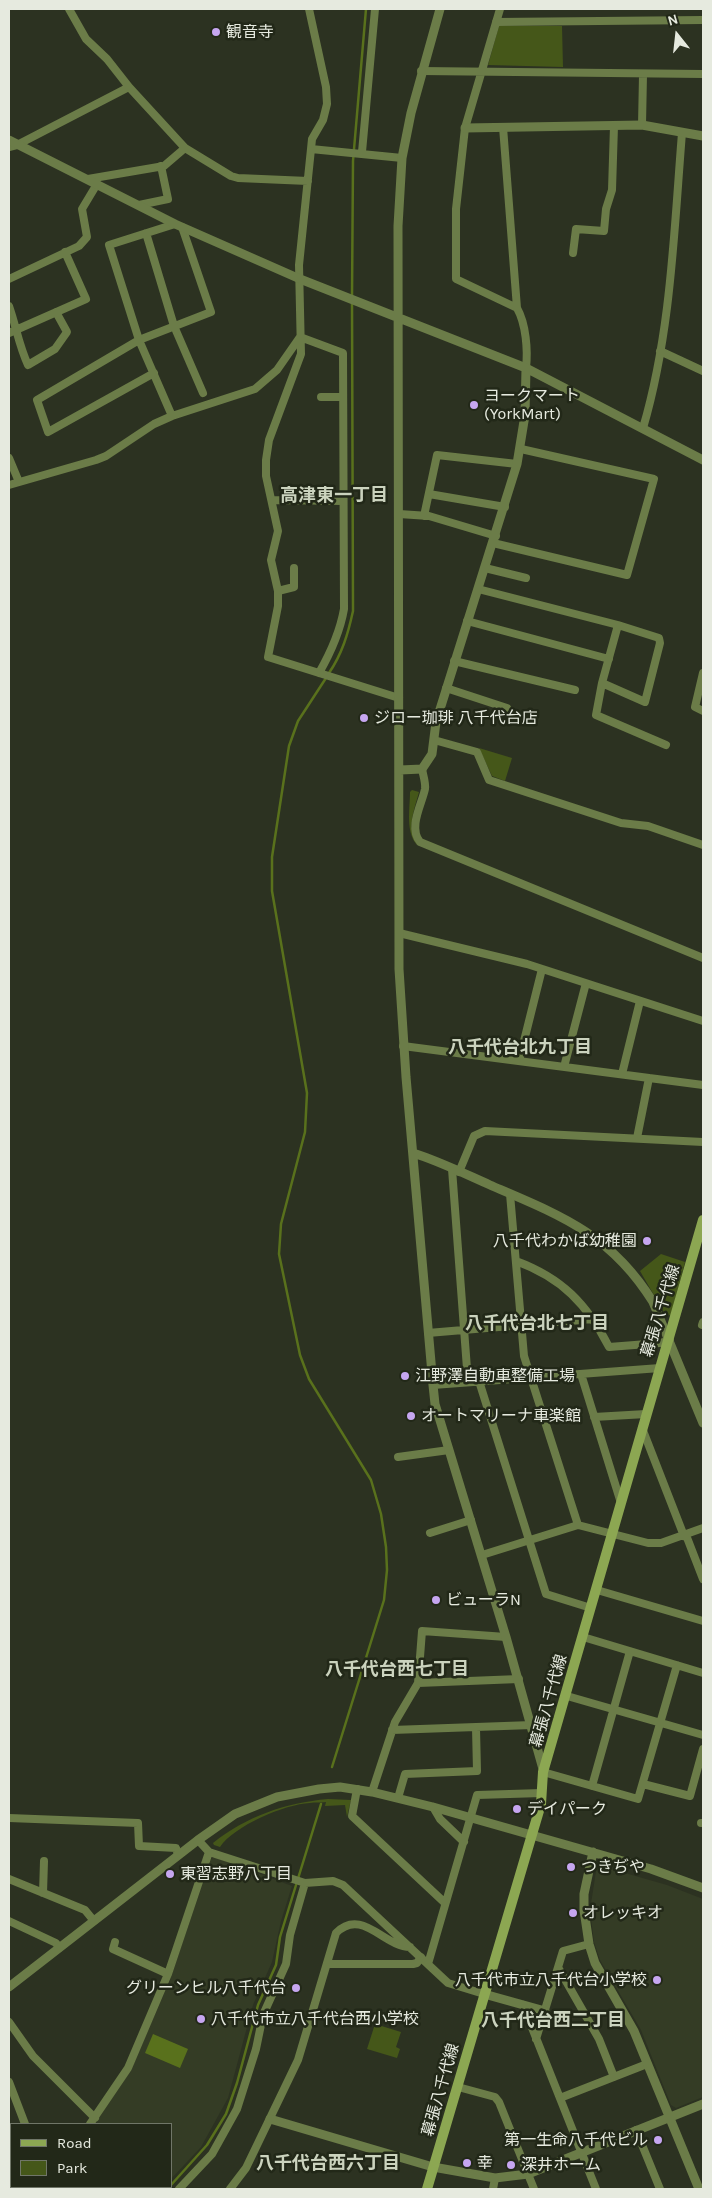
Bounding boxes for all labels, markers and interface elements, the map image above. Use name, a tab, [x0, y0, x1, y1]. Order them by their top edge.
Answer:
north arrow	[652, 10, 702, 60]
text: N	[666, 11, 680, 30]
place label: 観音寺	[226, 22, 274, 42]
marker: 観音寺	[210, 26, 222, 38]
place label: ヨークマート (YorkMart)	[484, 386, 580, 424]
marker: ヨークマート (YorkMart)	[468, 399, 480, 411]
district label: 高津東一丁目	[280, 485, 388, 507]
place label: ジロー珈琲 八千代台店	[374, 708, 538, 728]
marker: ジロー珈琲 八千代台店	[358, 712, 370, 724]
district label: 八千代台北九丁目	[448, 1037, 592, 1059]
place label: 八千代わかば幼稚園	[493, 1231, 637, 1251]
marker: 八千代わかば幼稚園	[641, 1235, 653, 1247]
street label: 幕張八千代線	[638, 1262, 684, 1360]
district label: 八千代台北七丁目	[465, 1313, 609, 1335]
place label: 江野澤自動車整備工場	[415, 1366, 575, 1386]
marker: 江野澤自動車整備工場	[399, 1370, 411, 1382]
place label: オートマリーナ車楽館	[421, 1406, 581, 1426]
marker: オートマリーナ車楽館	[405, 1410, 417, 1422]
place label: ビューラN	[446, 1590, 521, 1610]
marker: ビューラN	[430, 1594, 442, 1606]
street label: 幕張八千代線	[527, 1652, 571, 1750]
district label: 八千代台西七丁目	[325, 1659, 469, 1681]
place label: デイパーク	[527, 1799, 607, 1819]
marker: デイパーク	[511, 1803, 523, 1815]
place label: つきぢや	[581, 1857, 645, 1877]
marker: つきぢや	[565, 1861, 577, 1873]
place label: 東習志野八丁目	[180, 1864, 292, 1884]
marker: 東習志野八丁目	[164, 1868, 176, 1880]
place label: オレッキオ	[583, 1903, 663, 1923]
marker: オレッキオ	[567, 1907, 579, 1919]
place label: 八千代市立八千代台小学校	[455, 1970, 647, 1990]
marker: 八千代市立八千代台小学校	[651, 1974, 663, 1986]
place label: グリーンヒル八千代台	[126, 1978, 286, 1998]
marker: グリーンヒル八千代台	[290, 1982, 302, 1994]
place label: 八千代市立八千代台西小学校	[211, 2009, 419, 2029]
district label: 八千代台西二丁目	[481, 2010, 625, 2032]
marker: 八千代市立八千代台西小学校	[195, 2013, 207, 2025]
street label: 幕張八千代線	[419, 2041, 463, 2139]
legend	[10, 2123, 172, 2188]
place label: 第一生命八千代ビル	[504, 2130, 648, 2150]
text: Road	[57, 2134, 92, 2152]
marker: 第一生命八千代ビル	[652, 2134, 664, 2146]
district label: 八千代台西六丁目	[256, 2153, 400, 2175]
place label: 幸	[477, 2153, 493, 2173]
place label: 深井ホーム	[521, 2155, 601, 2175]
marker: 幸	[461, 2157, 473, 2169]
text: Park	[57, 2159, 87, 2177]
marker: 深井ホーム	[505, 2159, 517, 2171]

